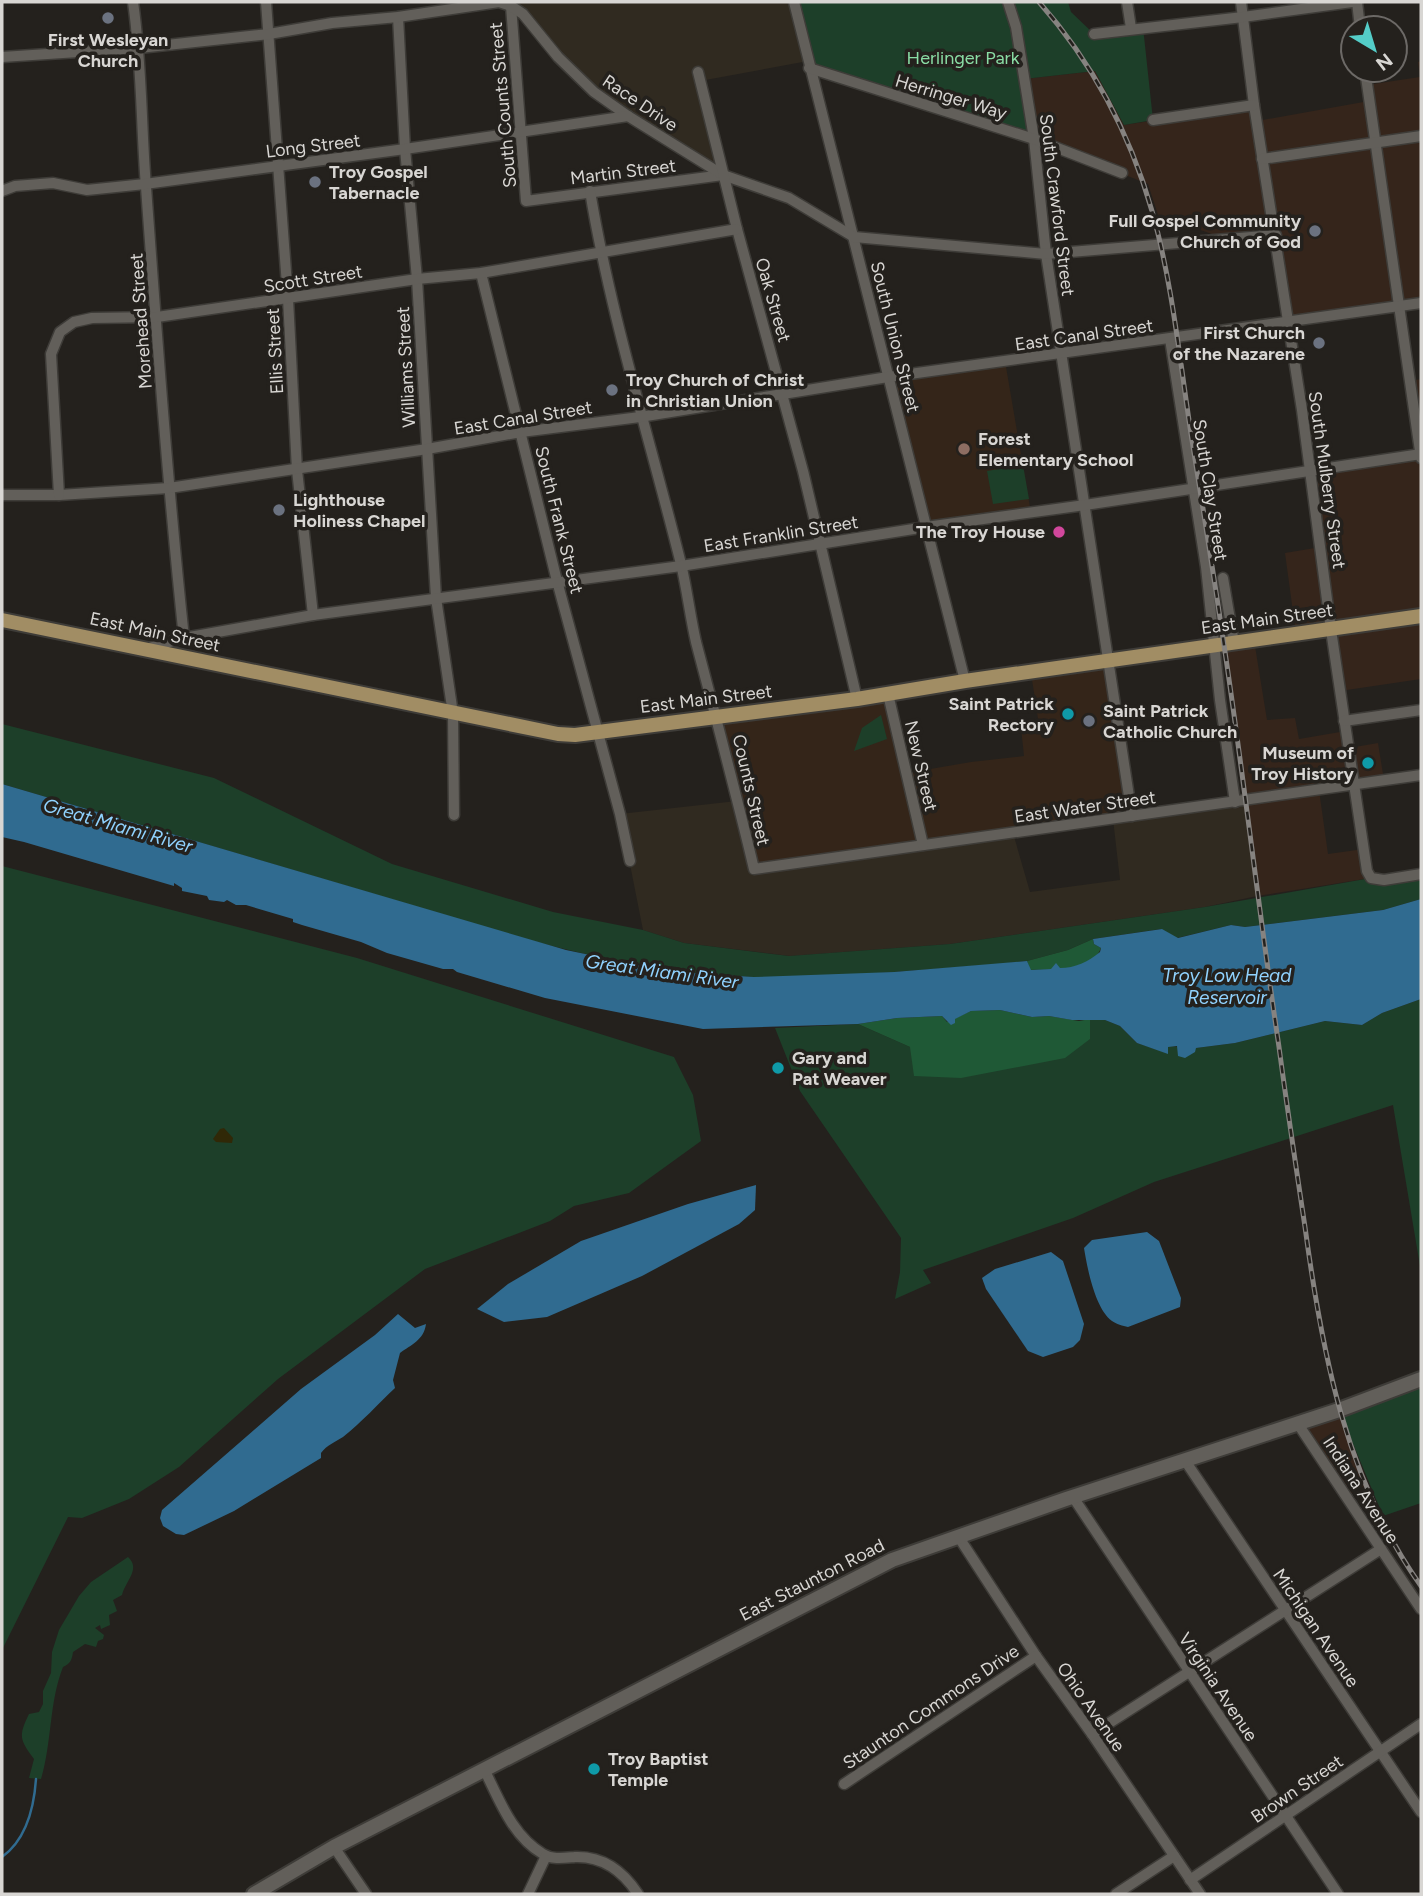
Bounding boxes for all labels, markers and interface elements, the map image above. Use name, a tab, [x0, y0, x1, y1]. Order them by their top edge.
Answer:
marker: First Wesleyan Church	[100, 10, 116, 26]
north arrow	[1339, 14, 1409, 84]
street label: South Counts Street	[485, 21, 521, 189]
place label: First Wesleyan Church	[48, 29, 168, 72]
park label: Herlinger Park	[907, 47, 1020, 69]
text: N	[1371, 48, 1397, 76]
street label: Race Drive	[598, 70, 682, 136]
street label: Herringer Way	[892, 70, 1010, 125]
street label: South Crawford Street	[1035, 113, 1079, 298]
street label: Long Street	[264, 129, 362, 163]
street label: Martin Street	[569, 155, 677, 189]
place label: Troy Gospel Tabernacle	[329, 161, 428, 204]
marker: Troy Gospel Tabernacle	[307, 174, 323, 190]
place label: Full Gospel Community Church of God	[1108, 210, 1302, 253]
marker: Full Gospel Community Church of God	[1307, 223, 1323, 239]
street label: Morehead Street	[125, 252, 157, 390]
street label: Oak Street	[750, 255, 796, 345]
street label: South Union Street	[866, 259, 924, 415]
street label: Scott Street	[262, 260, 364, 298]
street label: Williams Street	[392, 306, 420, 428]
street label: Ellis Street	[262, 307, 288, 395]
street label: East Canal Street	[1013, 314, 1155, 356]
place label: First Church of the Nazarene	[1173, 322, 1305, 365]
marker: First Church of the Nazarene	[1311, 335, 1327, 351]
place label: Troy Church of Christ in Christian Union	[626, 369, 804, 412]
marker: Troy Church of Christ in Christian Union	[604, 382, 620, 398]
street label: South Mulberry Street	[1304, 390, 1350, 570]
street label: East Canal Street	[452, 396, 594, 440]
street label: South Clay Street	[1188, 418, 1232, 563]
place label: Forest Elementary School	[978, 428, 1133, 471]
marker: Forest Elementary School	[956, 441, 972, 457]
street label: South Frank Street	[530, 444, 588, 596]
place label: Lighthouse Holiness Chapel	[293, 489, 425, 532]
marker: Lighthouse Holiness Chapel	[271, 502, 287, 518]
street label: East Franklin Street	[702, 511, 860, 557]
place label: The Troy House	[916, 521, 1045, 543]
marker: The Troy House	[1051, 524, 1067, 540]
street label: East Main Street	[1200, 599, 1335, 639]
street label: East Main Street	[88, 607, 222, 657]
street label: East Main Street	[639, 680, 774, 718]
place label: Saint Patrick Rectory	[948, 693, 1055, 736]
place label: Saint Patrick Catholic Church	[1103, 700, 1237, 743]
marker: Saint Patrick Rectory	[1060, 706, 1076, 722]
marker: Saint Patrick Catholic Church	[1081, 713, 1097, 729]
street label: New Street	[900, 718, 942, 814]
street label: Counts Street	[728, 732, 775, 848]
place label: Museum of Troy History	[1251, 742, 1355, 785]
marker: Museum of Troy History	[1360, 755, 1376, 771]
street label: East Water Street	[1013, 786, 1157, 828]
water label: Great Miami River	[41, 793, 196, 858]
water label: Great Miami River	[584, 949, 740, 994]
water label: Troy Low Head Reservoir	[1163, 964, 1292, 1009]
place label: Gary and Pat Weaver	[792, 1047, 887, 1090]
marker: Gary and Pat Weaver	[770, 1060, 786, 1076]
street label: Indiana Avenue	[1318, 1432, 1404, 1548]
street label: East Staunton Road	[736, 1534, 888, 1626]
street label: Michigan Avenue	[1268, 1564, 1364, 1692]
street label: Virginia Avenue	[1174, 1629, 1262, 1746]
street label: Staunton Commons Drive	[839, 1640, 1023, 1774]
street label: Ohio Avenue	[1052, 1658, 1130, 1756]
place label: Troy Baptist Temple	[608, 1748, 708, 1791]
street label: Brown Street	[1247, 1750, 1347, 1828]
marker: Troy Baptist Temple	[586, 1761, 602, 1777]

